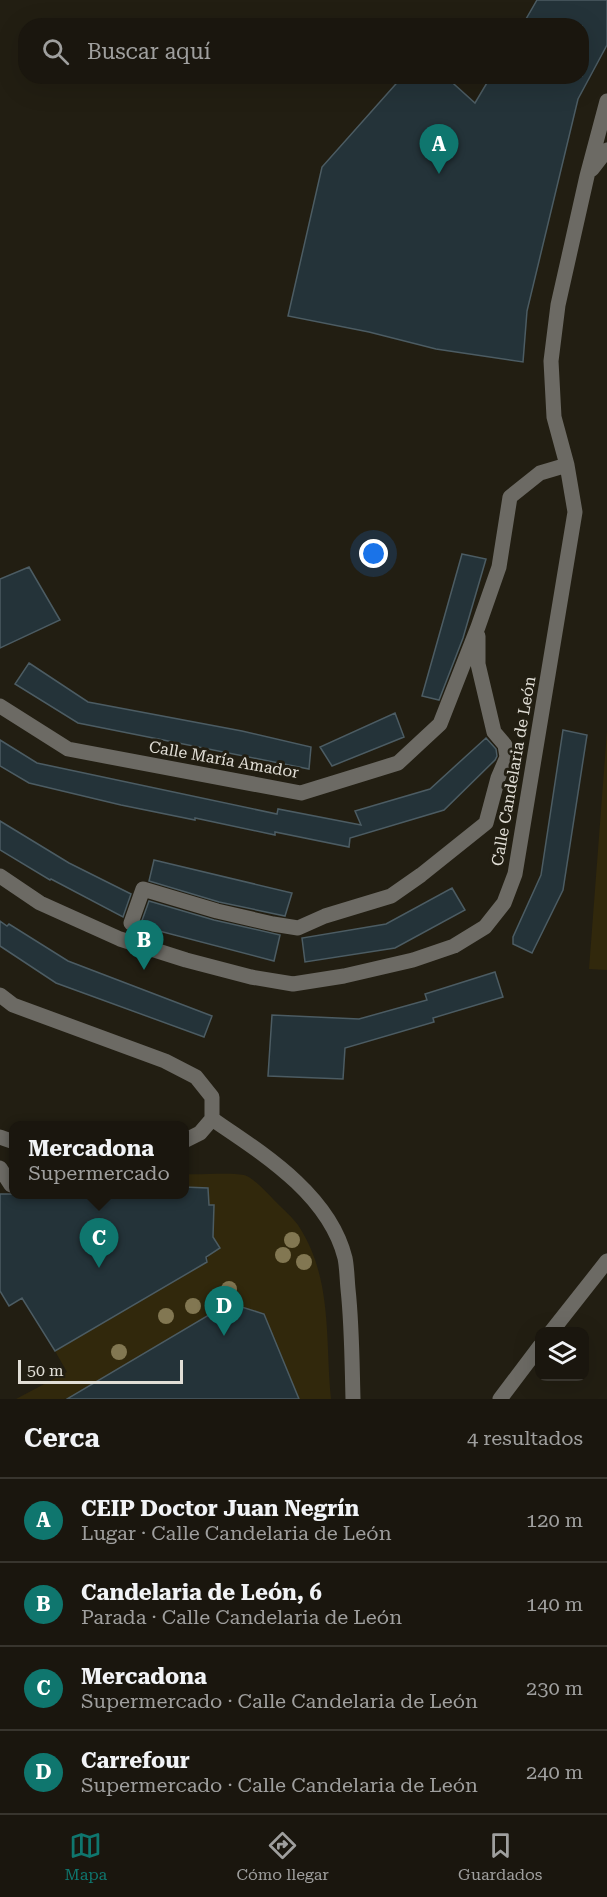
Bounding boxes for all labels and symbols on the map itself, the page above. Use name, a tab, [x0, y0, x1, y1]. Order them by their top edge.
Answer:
pin: A	[420, 124, 458, 174]
your location	[359, 539, 388, 568]
street label: Calle Candelaria de León	[487, 675, 540, 867]
street label: Calle María Amador	[147, 737, 301, 782]
pin: B	[124, 920, 164, 970]
pin: C	[80, 1218, 118, 1268]
pin: D	[204, 1286, 244, 1336]
scale bar	[18, 1357, 183, 1384]

